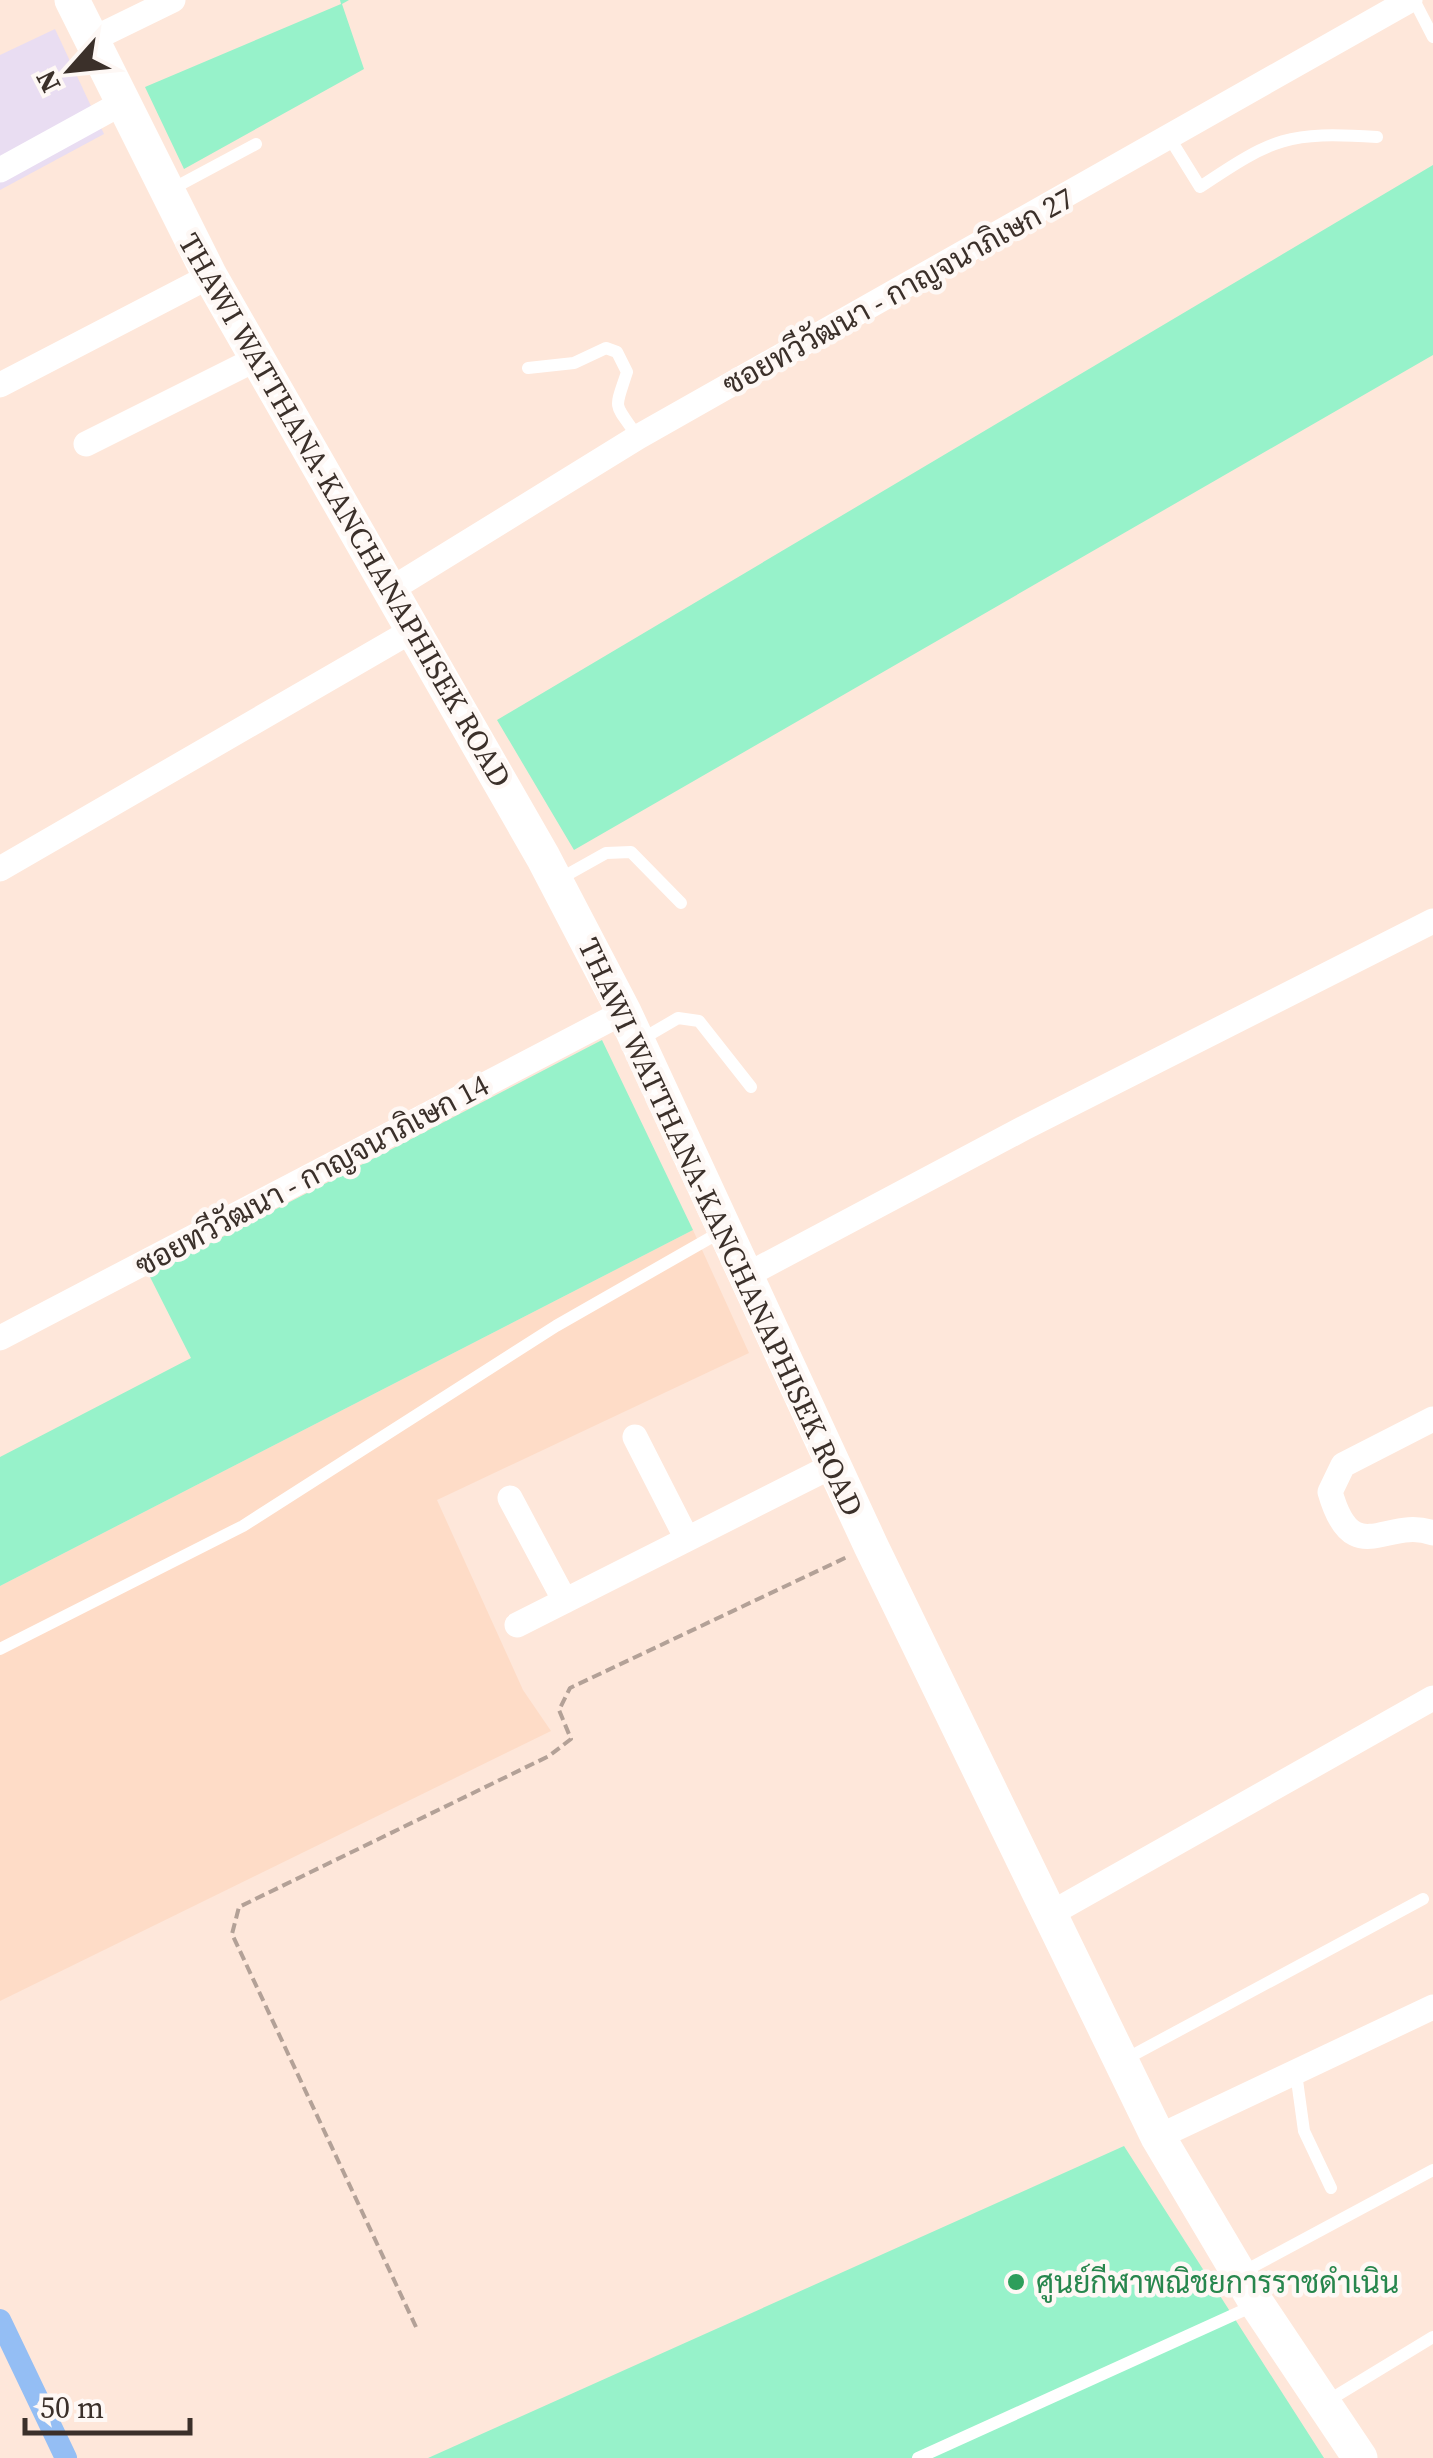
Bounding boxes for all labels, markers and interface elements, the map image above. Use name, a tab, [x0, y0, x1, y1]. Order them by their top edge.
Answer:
north arrow	[20, 20, 120, 120]
text: N	[26, 64, 69, 99]
street label: ซอยทวีวัฒนา - กาญจนาภิเษก 27	[715, 177, 1081, 405]
street label: THAWI WATTHANA-KANCHANAPHISEK ROAD	[169, 225, 521, 795]
street label: THAWI WATTHANA-KANCHANAPHISEK ROAD	[569, 931, 873, 1523]
street label: ซอยทวีวัฒนา - กาญจนาภิเษก 14	[128, 1064, 496, 1286]
place label: ศูนย์กีฬาพณิชยการราชดำเนิน	[1036, 2262, 1399, 2303]
marker: ศูนย์กีฬาพณิชยการราชดำเนิน	[1005, 2271, 1027, 2293]
scale bar	[25, 2373, 190, 2435]
text: 50 m	[40, 2387, 104, 2428]

